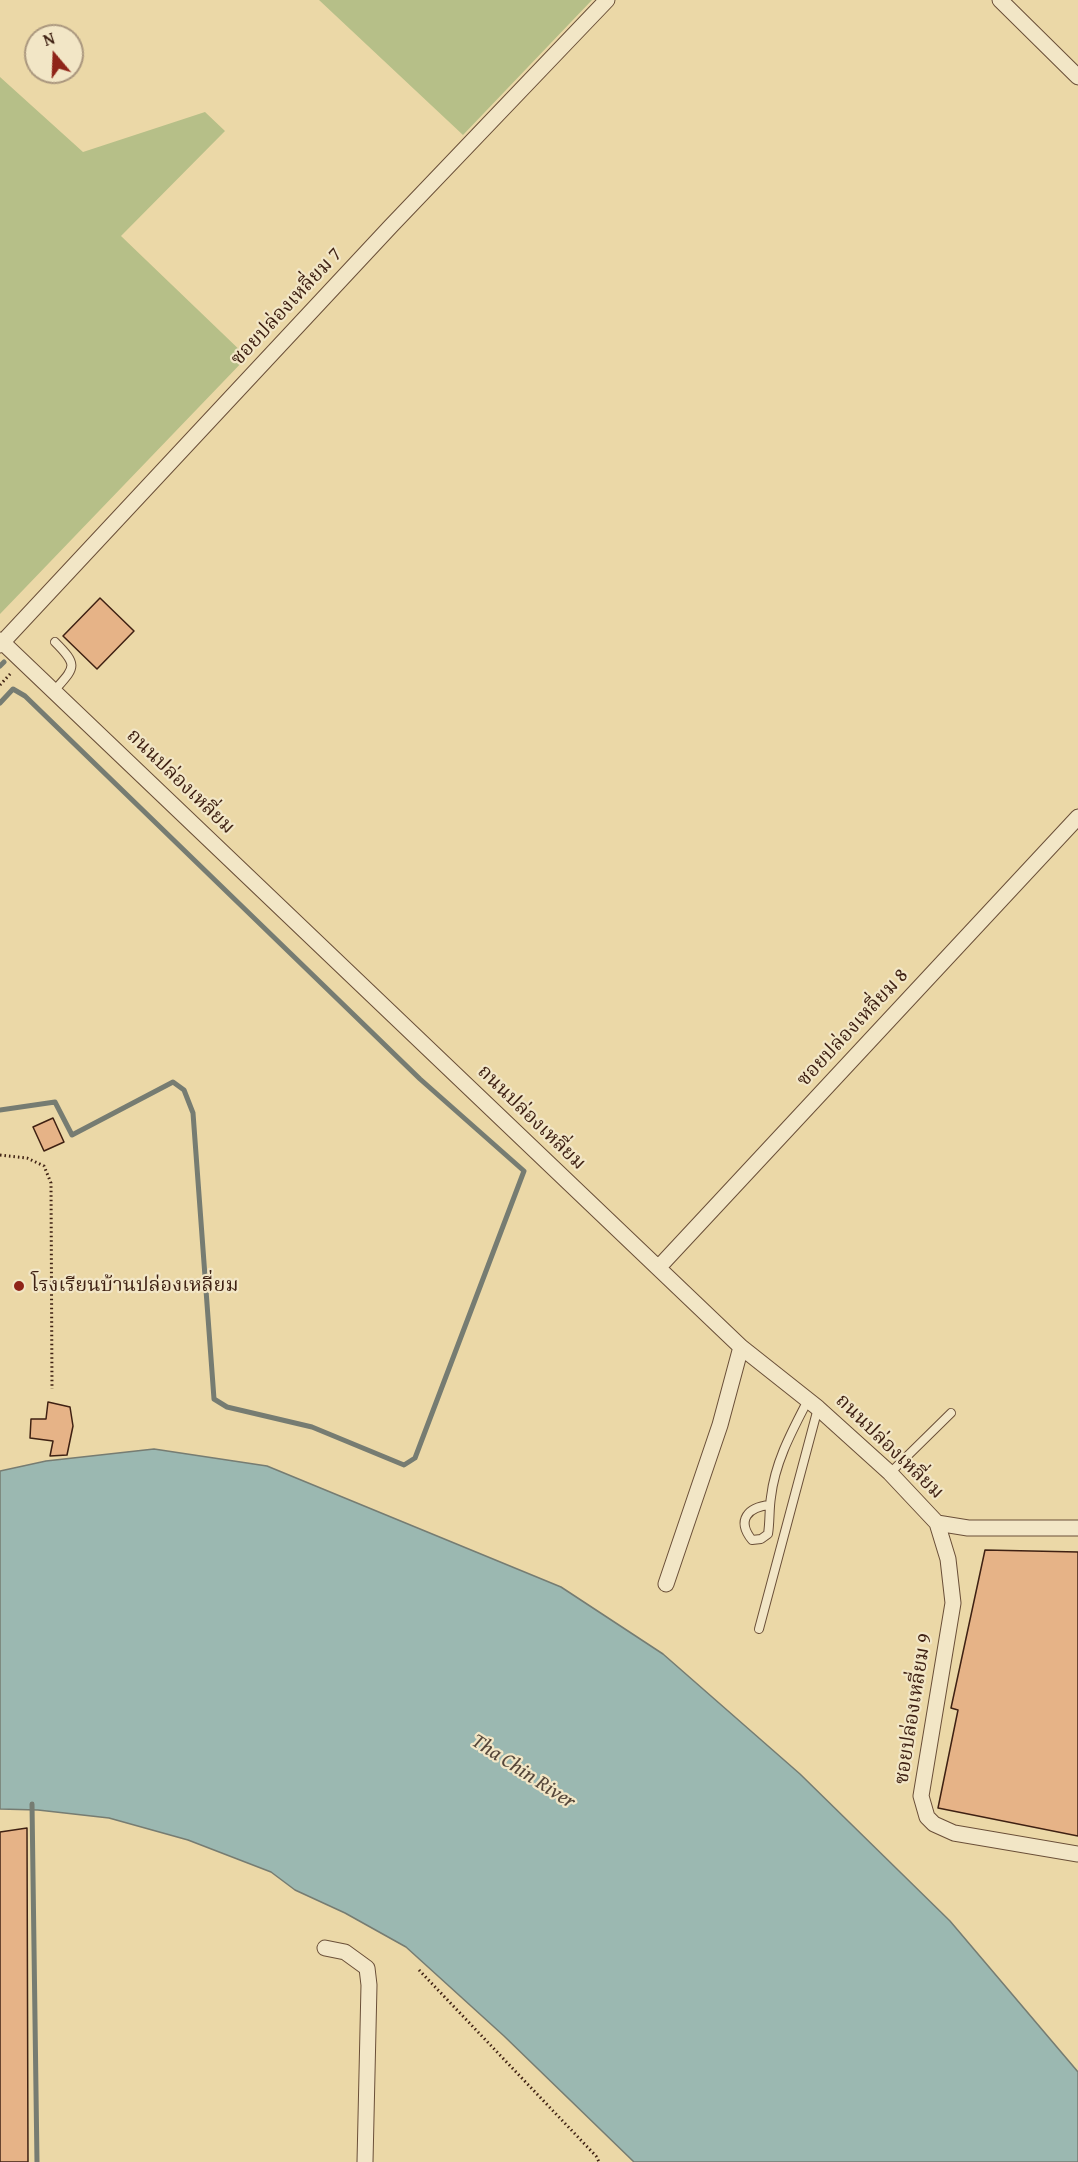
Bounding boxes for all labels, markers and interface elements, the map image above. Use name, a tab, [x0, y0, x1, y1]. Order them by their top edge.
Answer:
north arrow	[24, 24, 84, 84]
text: N	[40, 26, 58, 52]
street label: ซอยปล่องเหลี่ยม 7	[226, 243, 348, 371]
street label: ถนนปล่องเหลี่ยม	[121, 724, 239, 840]
street label: ซอยปล่องเหลี่ยม 8	[792, 964, 914, 1092]
street label: ถนนปล่องเหลี่ยม	[472, 1060, 590, 1176]
place label: โรงเรียนบ้านปล่องเหลี่ยม	[31, 1274, 239, 1298]
marker: โรงเรียนบ้านปล่องเหลี่ยม	[12, 1279, 26, 1293]
street label: ถนนปล่องเหลี่ยม	[830, 1389, 948, 1505]
street label: ซอยปล่องเหลี่ยม 9	[890, 1632, 938, 1786]
water label: Tha Chin River	[466, 1729, 580, 1815]

